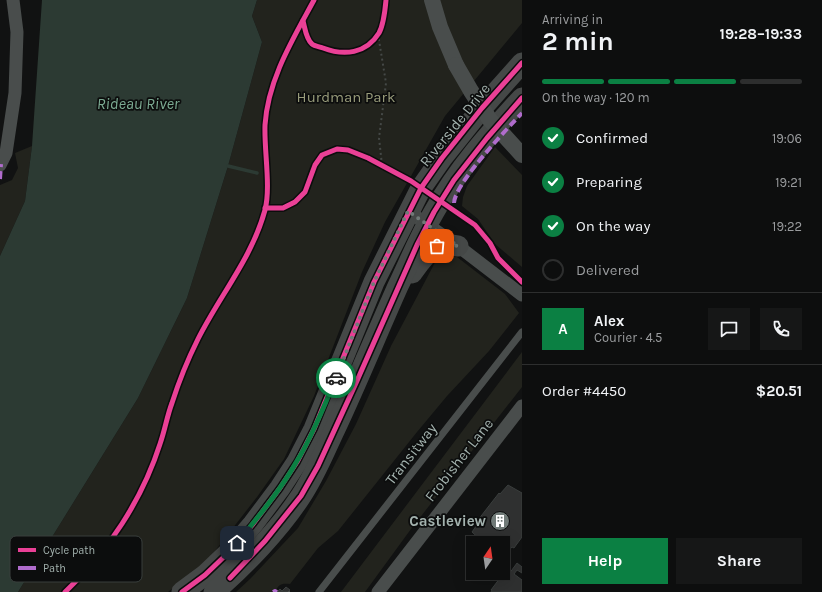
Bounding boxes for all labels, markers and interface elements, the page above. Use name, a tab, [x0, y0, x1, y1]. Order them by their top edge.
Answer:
text: Arriving in	[542, 12, 603, 27]
text: 19:28–19:33	[720, 25, 802, 43]
text: 2 min	[542, 26, 614, 57]
street label: Riverside Drive	[416, 80, 494, 170]
park label: Hurdman Park	[297, 88, 395, 106]
text: On the way · 120 m	[542, 90, 650, 105]
water label: Rideau River	[97, 94, 180, 113]
icon: check	[542, 127, 564, 149]
text: Confirmed	[576, 129, 648, 147]
text: 19:06	[772, 131, 802, 146]
icon: check	[542, 171, 564, 193]
text: Preparing	[576, 173, 642, 191]
text: 19:21	[775, 175, 802, 190]
icon: check	[542, 215, 564, 237]
text: On the way	[576, 217, 650, 235]
text: 19:22	[772, 219, 802, 234]
pin	[420, 229, 454, 263]
icon: bag	[426, 235, 448, 257]
text: Delivered	[576, 261, 640, 279]
button: chat	[708, 308, 750, 350]
button: phone	[760, 308, 802, 350]
text: Alex	[594, 312, 624, 330]
text: A	[558, 320, 568, 338]
text: Courier · 4.5	[594, 330, 662, 345]
courier	[316, 358, 356, 398]
icon: car	[325, 367, 347, 389]
text: Order #4450	[542, 382, 626, 400]
text: $20.51	[756, 382, 802, 400]
street label: Frobisher Lane	[421, 415, 497, 505]
street label: Transitway	[381, 420, 441, 488]
building icon: Castleview	[489, 510, 511, 532]
place label: Castleview	[409, 512, 487, 530]
pin	[220, 526, 254, 560]
icon: home	[226, 532, 248, 554]
legend	[10, 536, 142, 582]
north arrow	[466, 536, 510, 580]
map controls	[466, 536, 510, 580]
button: Help	[542, 538, 668, 584]
button: Share	[676, 538, 802, 584]
text: Cycle path	[43, 544, 95, 557]
text: Path	[43, 562, 66, 575]

